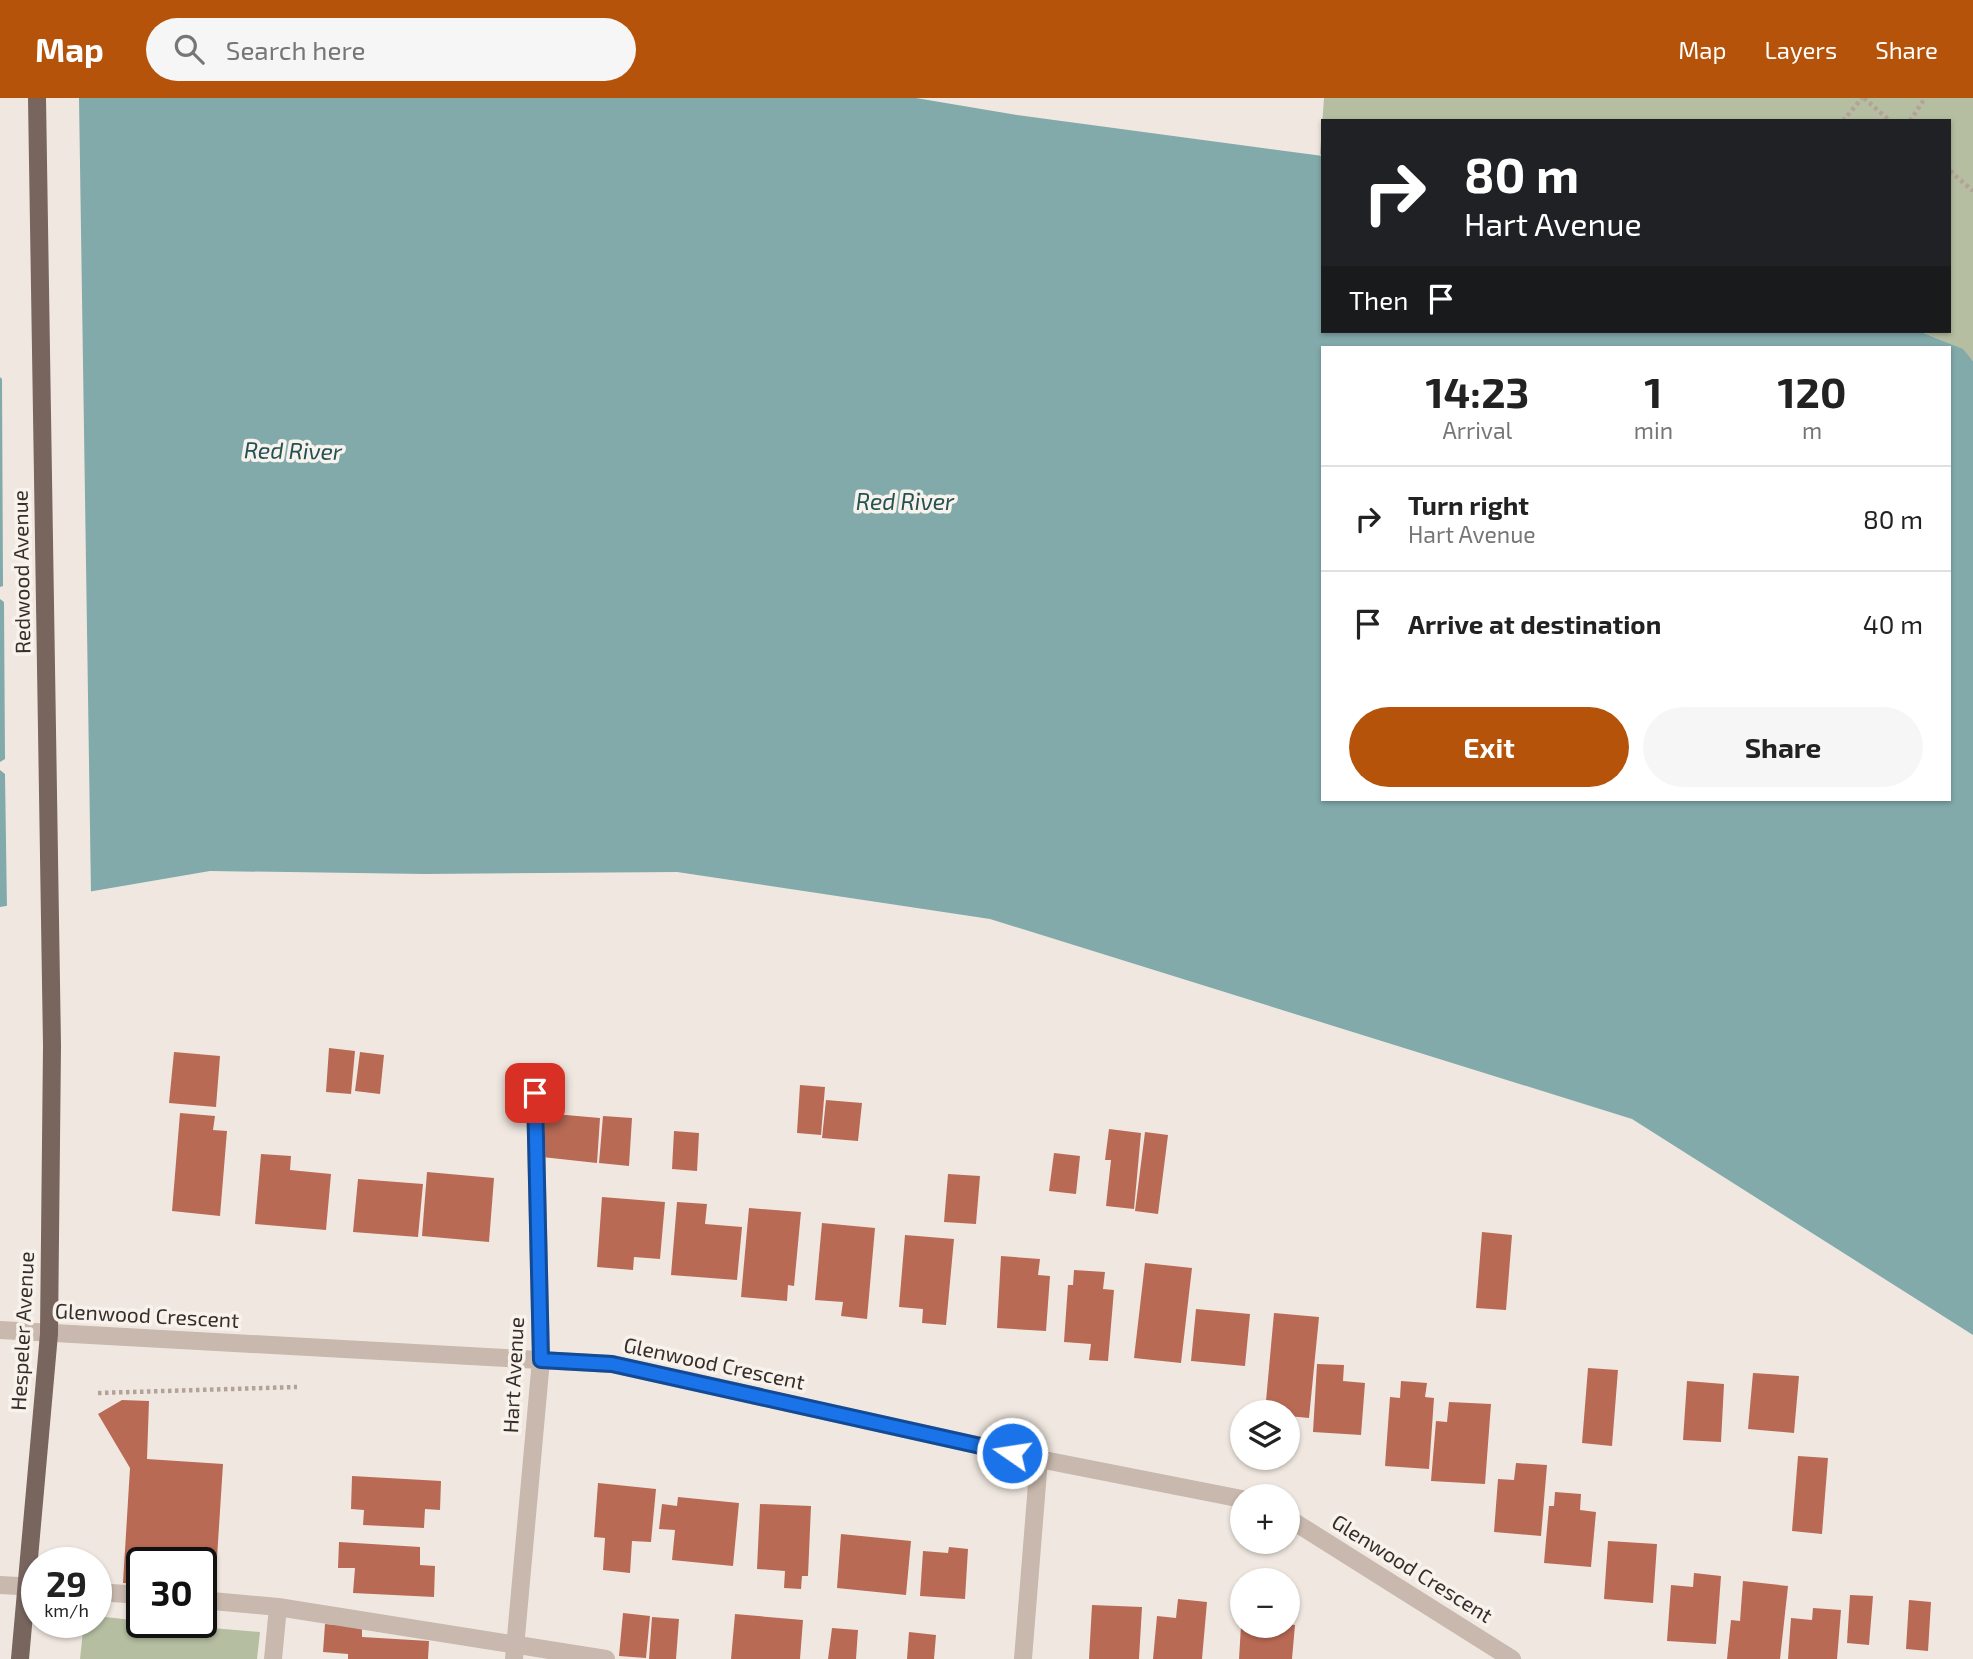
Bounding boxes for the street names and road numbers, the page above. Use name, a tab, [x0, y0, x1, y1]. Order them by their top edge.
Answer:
street label: Redwood Avenue	[7, 490, 34, 654]
street label: Hespeler Avenue	[5, 1251, 38, 1411]
street label: Glenwood Crescent	[54, 1297, 240, 1332]
street label: Hart Avenue	[497, 1316, 528, 1434]
street label: Glenwood Crescent	[622, 1331, 807, 1394]
street label: Glenwood Crescent	[1328, 1508, 1498, 1627]

